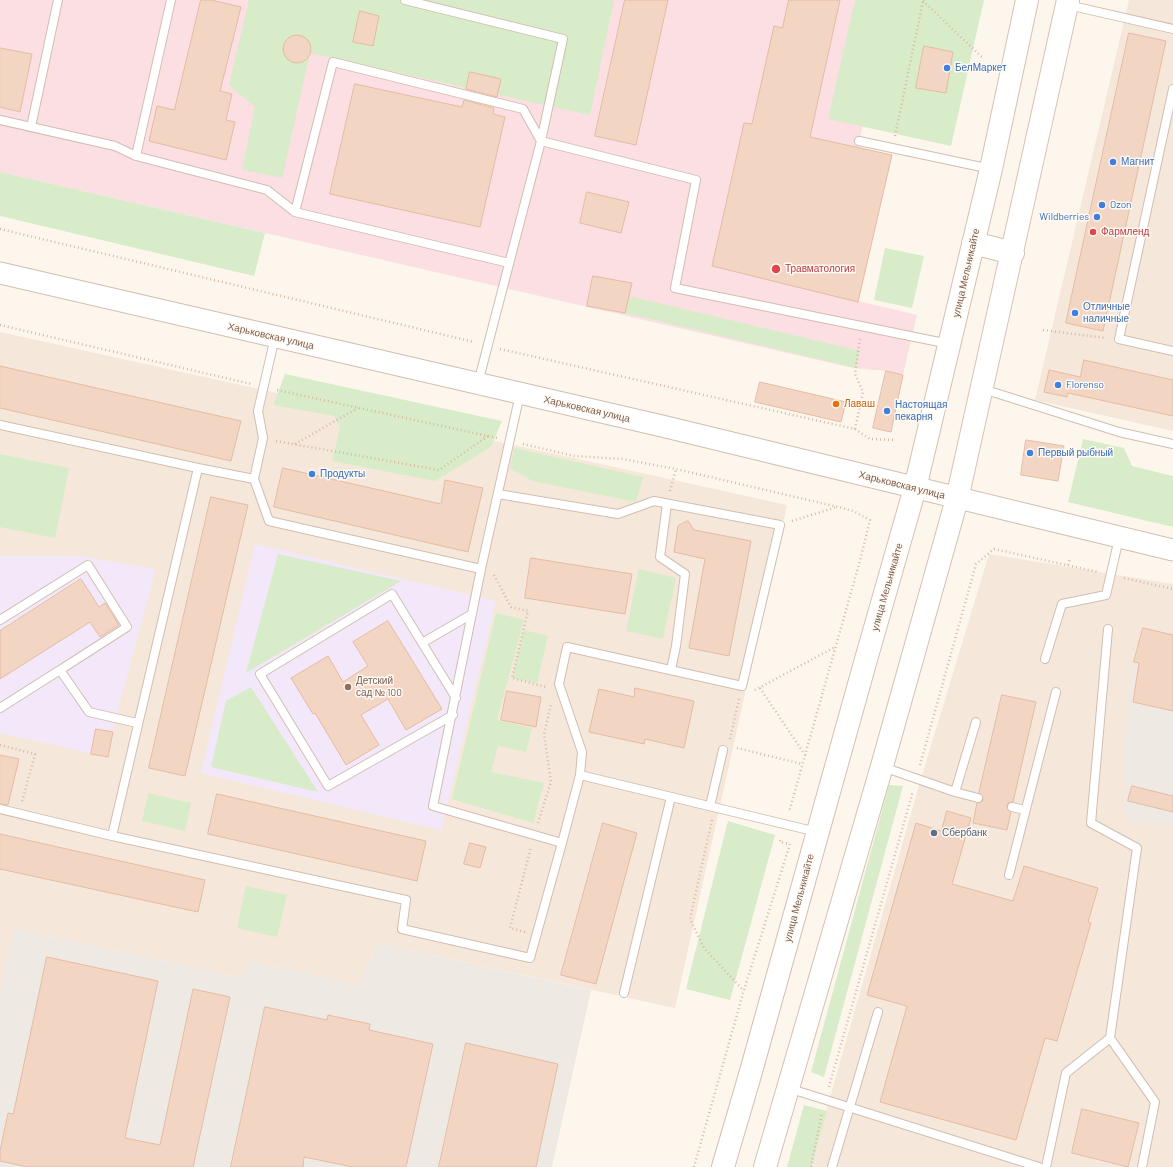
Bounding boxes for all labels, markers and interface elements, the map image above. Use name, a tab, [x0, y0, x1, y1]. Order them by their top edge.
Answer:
place label: БелМаркет	[955, 62, 1006, 74]
marker: БелМаркет	[942, 63, 952, 73]
place label: Магнит	[1121, 156, 1154, 168]
marker: Магнит	[1108, 157, 1118, 167]
place label: Ozon	[1110, 199, 1132, 211]
marker: Ozon	[1097, 200, 1107, 210]
place label: Wildberries	[1039, 211, 1089, 223]
marker: Wildberries	[1092, 212, 1102, 222]
place label: Фармленд	[1101, 226, 1149, 238]
street label: улица Мельникайте	[950, 227, 982, 319]
marker: Фармленд	[1088, 227, 1098, 237]
marker: Травматология	[770, 263, 782, 275]
place label: Травматология	[785, 263, 855, 275]
place label: Отличные наличные	[1083, 301, 1130, 324]
marker: Отличные наличные	[1070, 308, 1080, 318]
street label: Харьковская улица	[227, 320, 315, 352]
place label: Florenso	[1066, 379, 1104, 391]
marker: Florenso	[1053, 380, 1063, 390]
street label: Харьковская улица	[543, 393, 631, 425]
place label: Лаваш	[844, 398, 875, 410]
marker: Лаваш	[831, 399, 841, 409]
place label: Настоящая пекарня	[895, 399, 947, 422]
marker: Настоящая пекарня	[882, 406, 892, 416]
place label: Первый рыбный	[1038, 447, 1113, 459]
marker: Первый рыбный	[1025, 448, 1035, 458]
place label: Продукты	[320, 468, 365, 480]
street label: Харьковская улица	[858, 468, 946, 502]
marker: Продукты	[307, 469, 317, 479]
street label: улица Мельникайте	[869, 542, 905, 632]
place label: Детский сад № 100	[356, 675, 402, 698]
marker: Детский сад № 100	[343, 682, 353, 692]
place label: Сбербанк	[942, 827, 987, 839]
marker: Сбербанк	[929, 828, 939, 838]
street label: улица Мельникайте	[781, 852, 817, 944]

